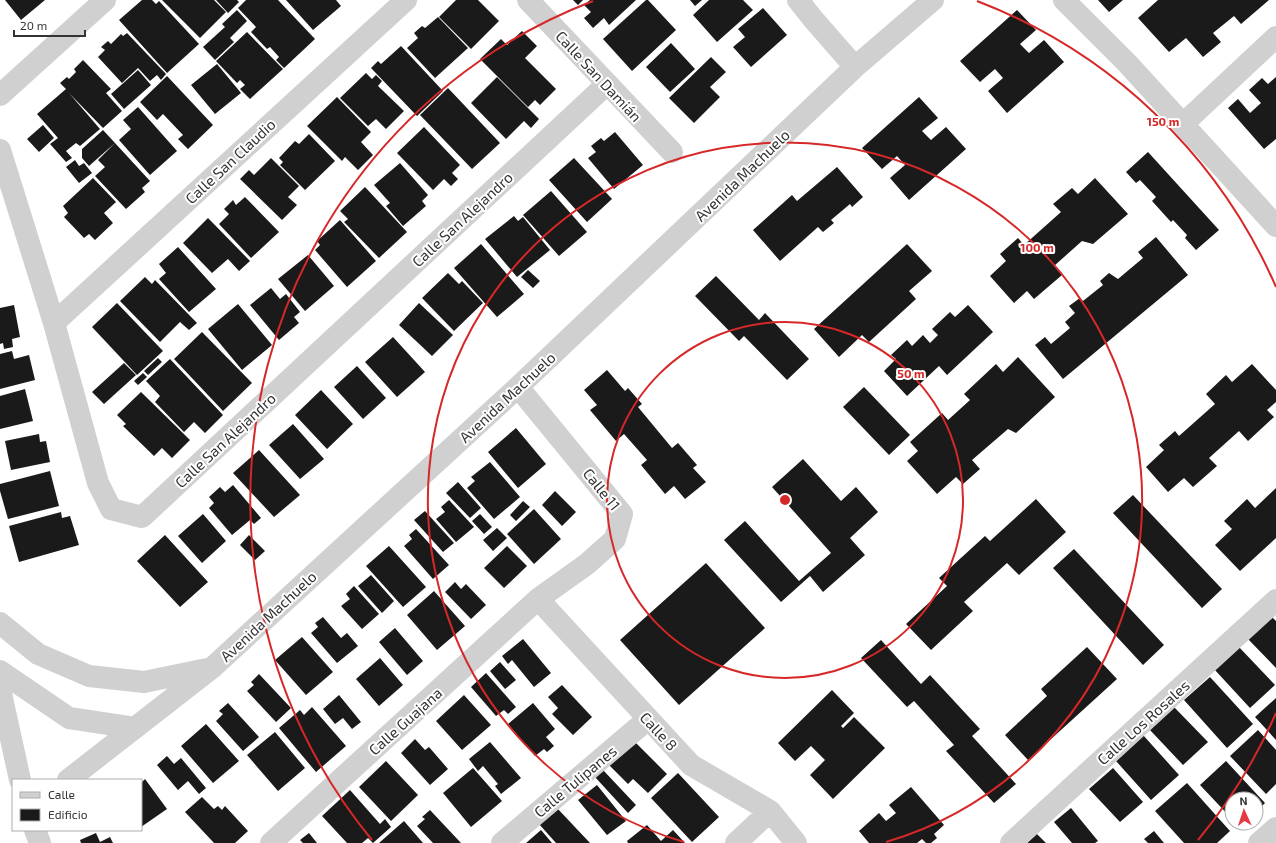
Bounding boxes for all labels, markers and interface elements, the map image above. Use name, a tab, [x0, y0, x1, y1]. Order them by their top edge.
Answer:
scale bar	[14, 12, 85, 38]
text: 20 m	[20, 18, 47, 32]
street label: Calle San Damián	[552, 27, 646, 125]
text: 150 m	[1147, 114, 1179, 128]
street label: Calle San Claudio	[181, 115, 279, 207]
street label: Avenida Machuelo	[691, 125, 793, 225]
street label: Calle San Alejandro	[408, 168, 517, 271]
text: 100 m	[1020, 240, 1054, 254]
street label: Avenida Machuelo	[455, 348, 559, 446]
text: 50 m	[897, 366, 925, 380]
street label: Calle San Alejandro	[171, 389, 280, 492]
street label: Calle 11	[580, 464, 624, 514]
centre of rings	[778, 493, 792, 507]
street label: Avenida Machuelo	[216, 567, 320, 665]
street label: Calle Los Rosales	[1093, 676, 1193, 768]
street label: Calle Guajana	[365, 683, 446, 759]
street label: Calle 8	[637, 708, 681, 754]
street label: Calle Tulipanes	[530, 741, 620, 821]
legend	[12, 779, 142, 831]
text: Calle	[48, 787, 75, 801]
north arrow	[1224, 791, 1264, 831]
text: N	[1239, 794, 1248, 807]
text: Edificio	[48, 807, 88, 821]

